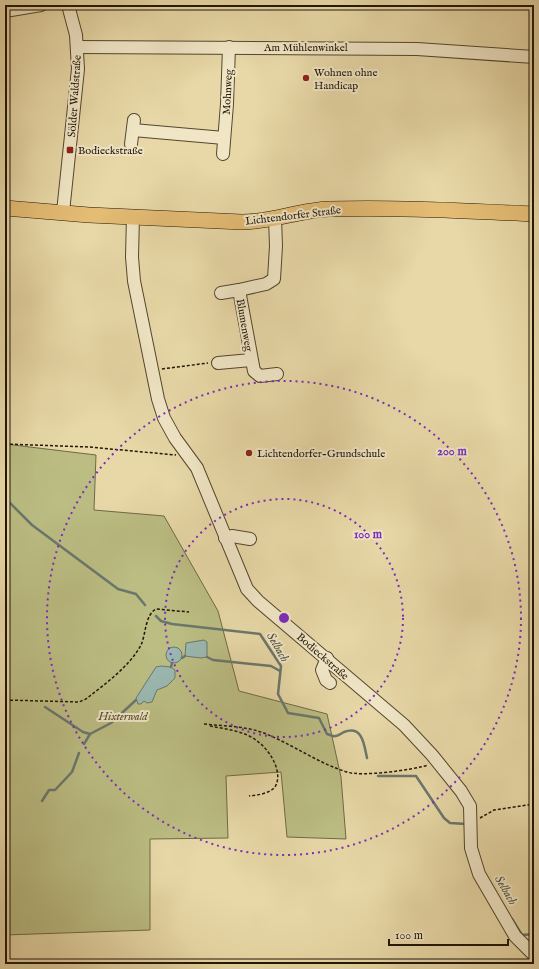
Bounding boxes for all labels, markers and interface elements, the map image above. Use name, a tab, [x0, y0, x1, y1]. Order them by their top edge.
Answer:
street label: Am Mühlenwinkel	[263, 41, 348, 55]
street label: Sölder Waldstraße	[65, 54, 85, 138]
place label: Wohnen ohne Handicap	[314, 66, 377, 93]
street label: Mohnweg	[220, 68, 236, 115]
marker: Wohnen ohne Handicap	[301, 73, 311, 83]
place label: Bodieckstraße	[78, 144, 143, 158]
marker: Bodieckstraße	[65, 145, 75, 155]
street label: Lichtendorfer Straße	[245, 203, 342, 229]
street label: Blumenweg	[232, 298, 256, 354]
text: 200 m	[437, 444, 467, 459]
place label: Lichtendorfer-Grundschule	[257, 447, 385, 461]
marker: Lichtendorfer-Grundschule	[244, 448, 254, 458]
text: 100 m	[354, 527, 383, 542]
centre of rings	[277, 611, 291, 625]
water label: Selbach	[263, 630, 292, 665]
street label: Bodieckstraße	[293, 630, 351, 683]
park label: Hixterwald	[98, 710, 148, 724]
water label: Selbach	[491, 873, 520, 908]
scale bar	[389, 921, 508, 947]
text: 100 m	[395, 928, 423, 943]

